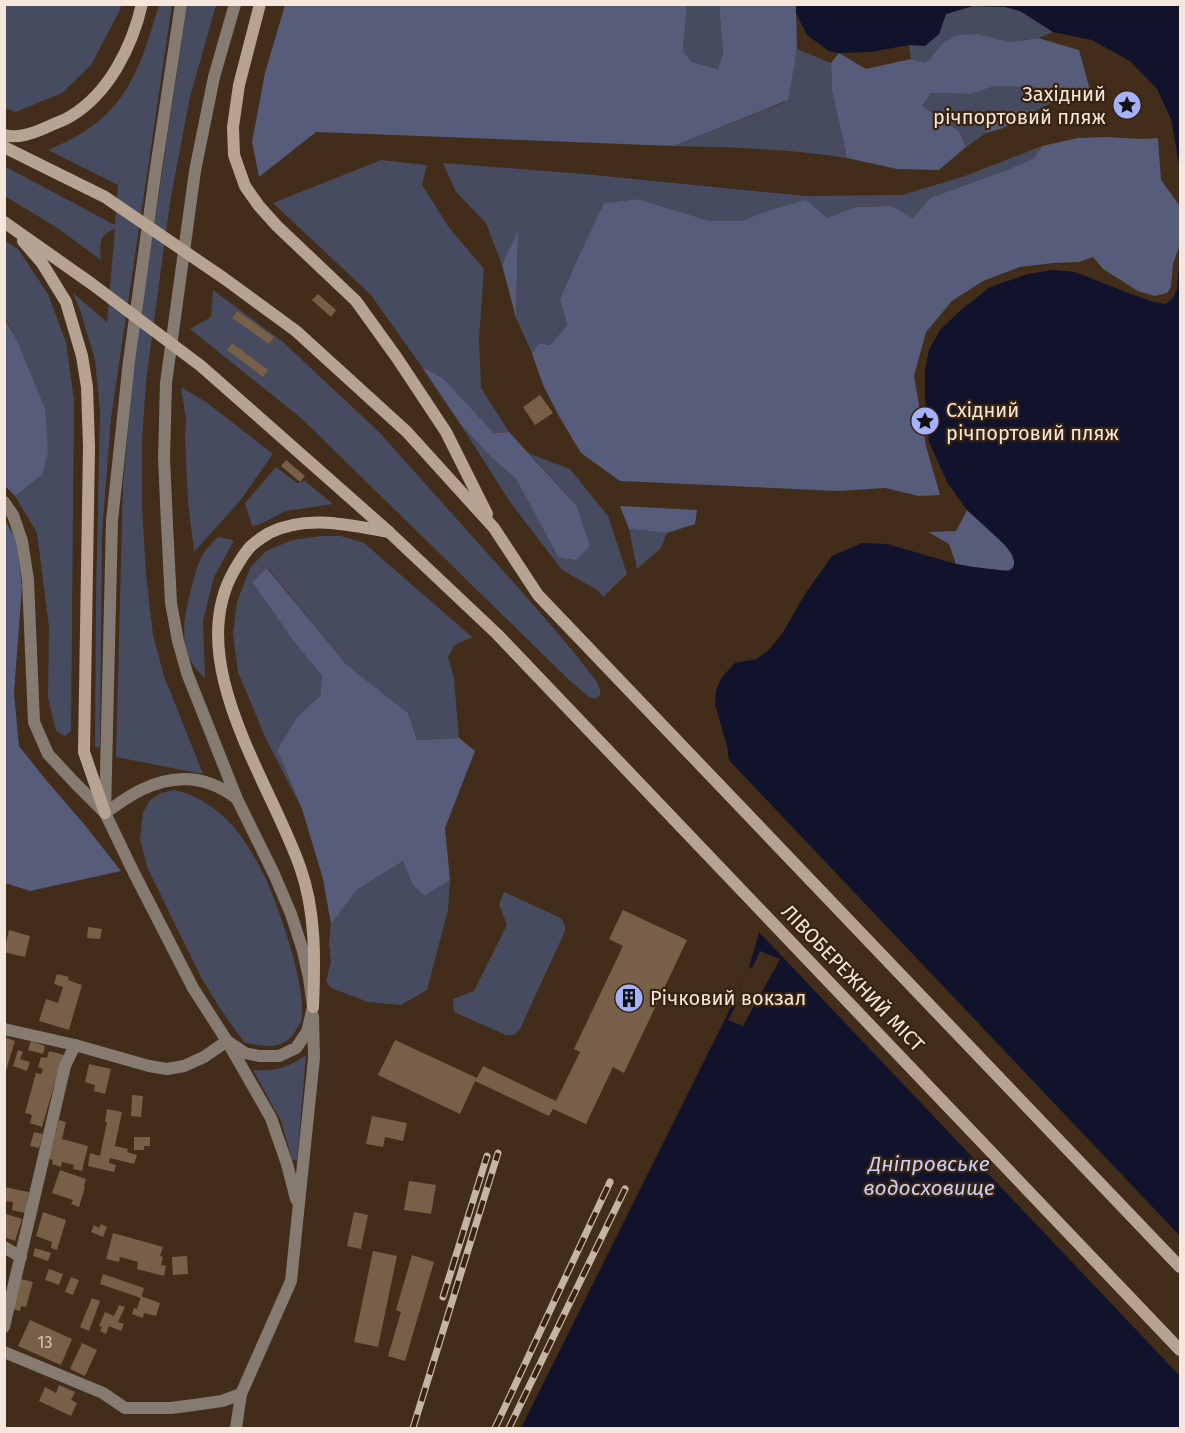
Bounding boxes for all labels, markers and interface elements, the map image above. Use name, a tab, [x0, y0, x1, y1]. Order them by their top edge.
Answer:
place label: Західний річпортовий пляж	[933, 82, 1106, 129]
place icon: Західний річпортовий пляж	[1111, 89, 1143, 121]
place label: Східний річпортовий пляж	[946, 398, 1119, 445]
place icon: Східний річпортовий пляж	[909, 405, 941, 437]
street label: ЛІВОБЕРЕЖНИЙ МІСТ	[777, 899, 930, 1057]
building icon: Річковий вокзал	[613, 982, 645, 1014]
place label: Річковий вокзал	[650, 986, 806, 1010]
water label: Дніпровське водосховище	[863, 1151, 995, 1201]
house number: 13	[38, 1333, 52, 1352]

